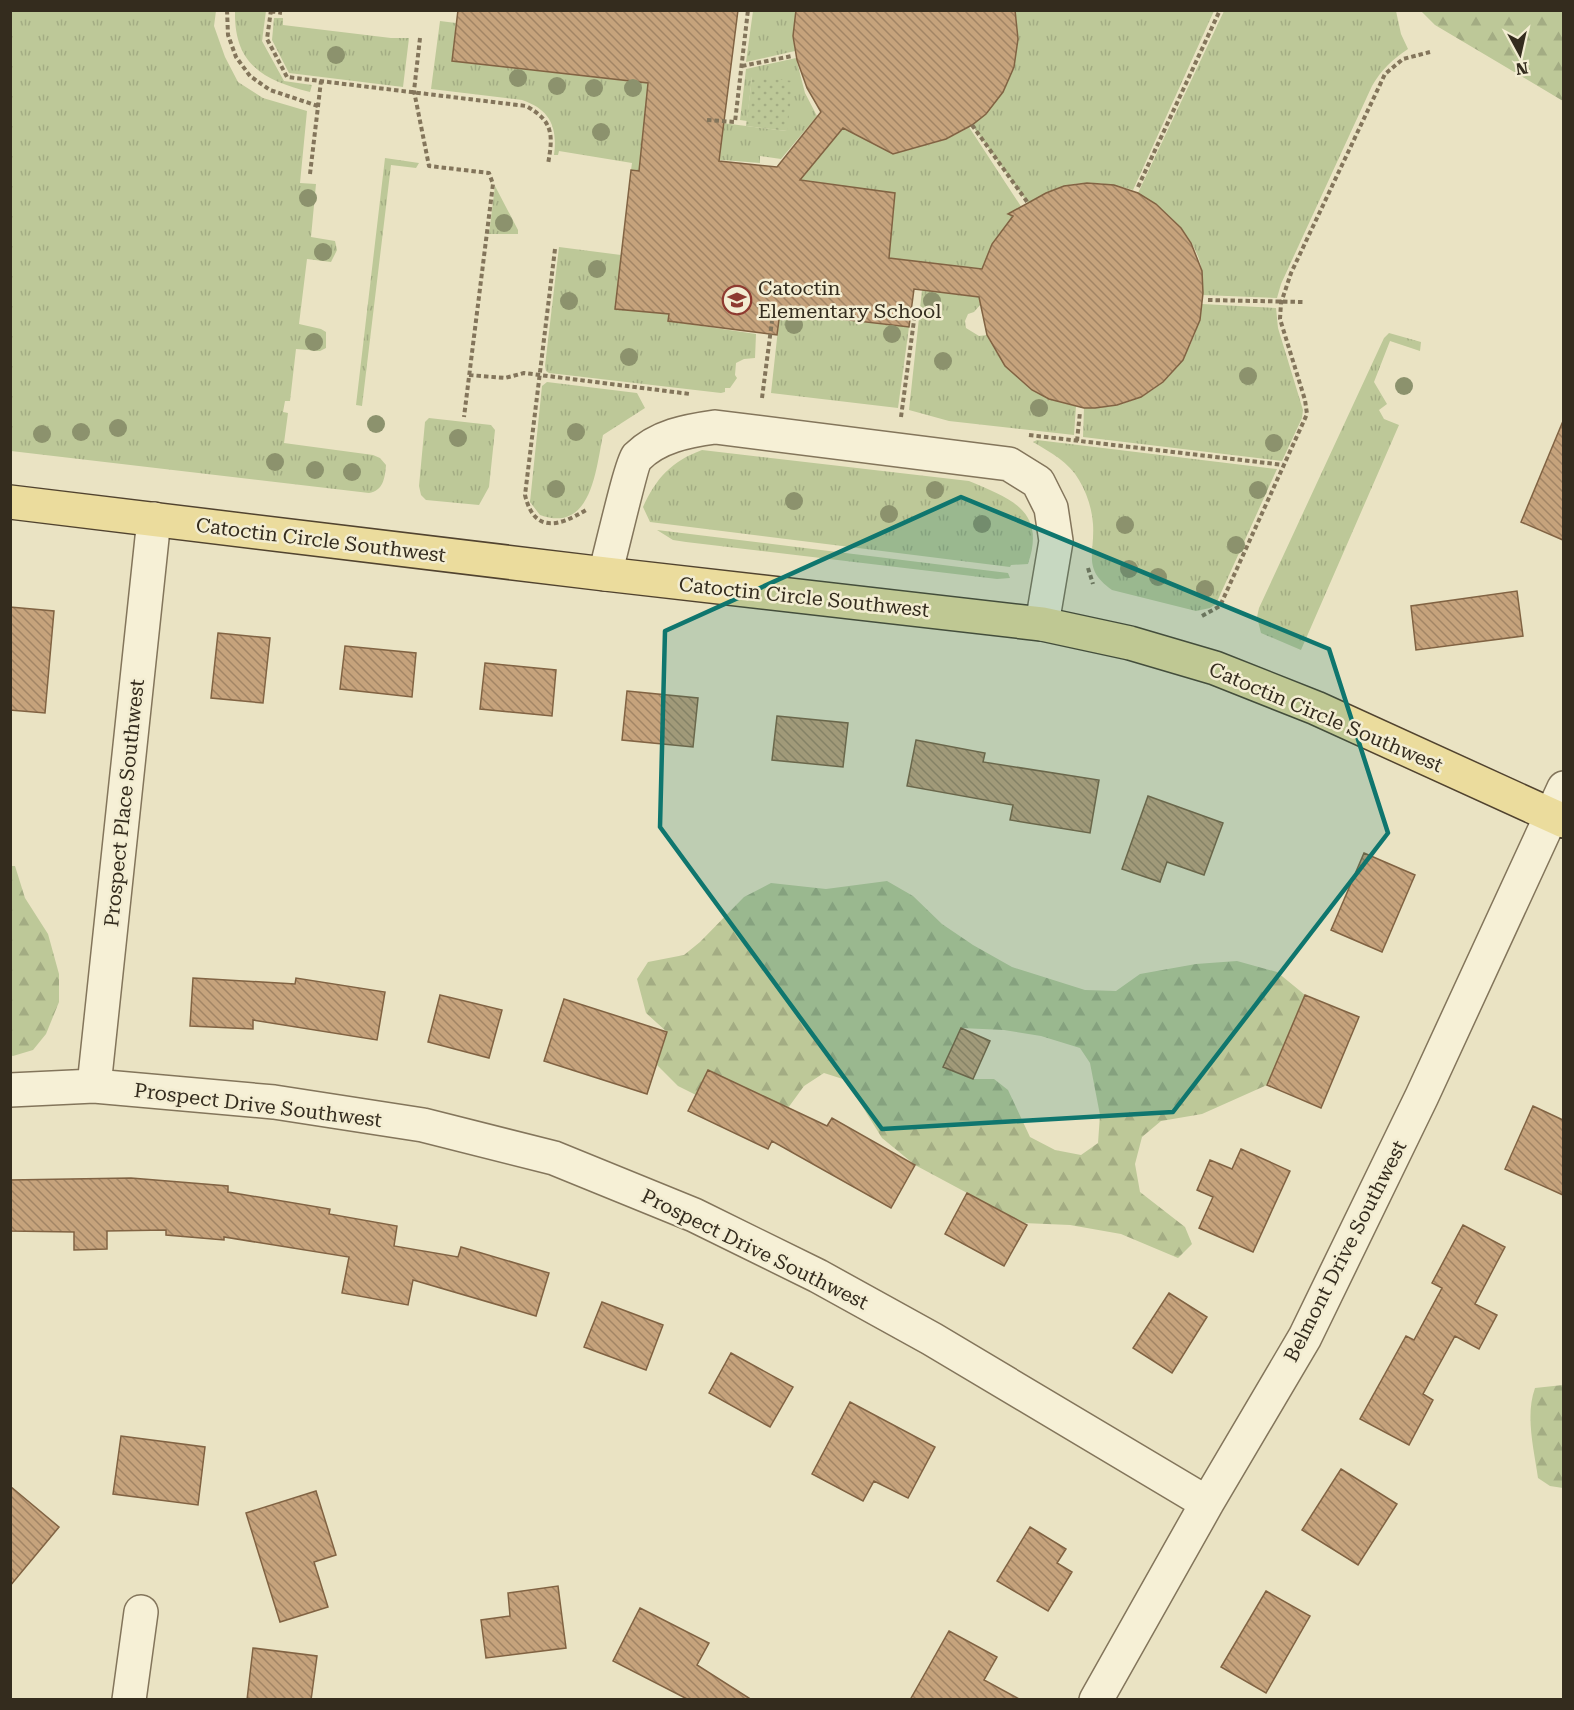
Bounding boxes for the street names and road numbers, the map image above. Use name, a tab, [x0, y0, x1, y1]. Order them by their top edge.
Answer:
street label: Catoctin Circle Southwest	[195, 513, 448, 567]
street label: Catoctin Circle Southwest	[678, 572, 931, 622]
street label: Catoctin Circle Southwest	[1206, 657, 1447, 777]
street label: Prospect Place Southwest	[99, 677, 149, 928]
street label: Prospect Drive Southwest	[133, 1078, 384, 1132]
street label: Belmont Drive Southwest	[1279, 1136, 1412, 1366]
street label: Prospect Drive Southwest	[638, 1184, 873, 1315]

